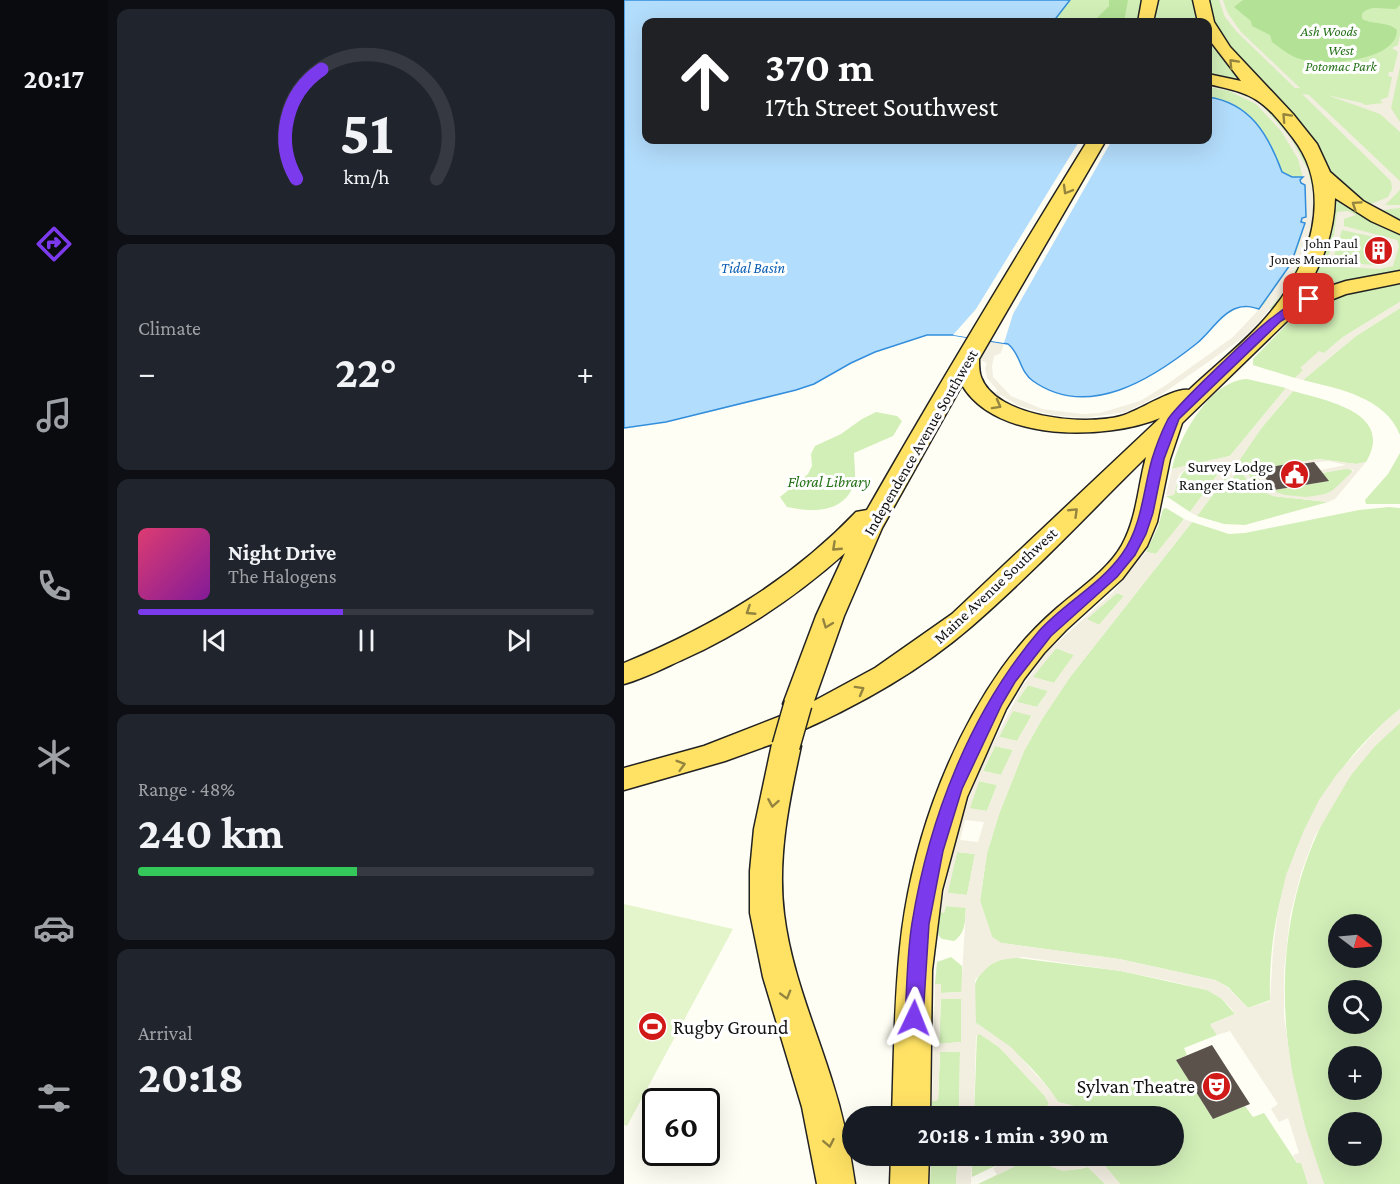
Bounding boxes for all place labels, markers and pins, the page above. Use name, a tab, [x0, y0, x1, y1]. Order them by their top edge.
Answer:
place label: John Paul Jones Memorial	[1268, 235, 1358, 267]
building icon: John Paul Jones Memorial	[1363, 235, 1395, 267]
pin	[1283, 273, 1334, 324]
place label: Survey Lodge Ranger Station	[1179, 458, 1273, 494]
public building icon: Survey Lodge Ranger Station	[1278, 459, 1310, 491]
sports icon: Rugby Ground	[636, 1011, 668, 1043]
place label: Rugby Ground	[673, 1016, 789, 1039]
theatre icon: Sylvan Theatre	[1200, 1070, 1232, 1102]
place label: Sylvan Theatre	[1077, 1075, 1195, 1098]

